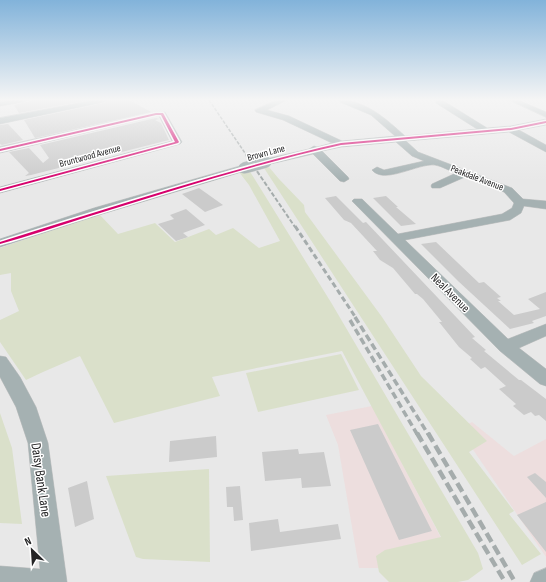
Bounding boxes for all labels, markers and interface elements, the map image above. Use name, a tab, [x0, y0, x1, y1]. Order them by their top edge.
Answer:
street label: Bruntwood Avenue	[58, 142, 122, 170]
street label: Brown Lane	[246, 142, 286, 164]
street label: Peakdale Avenue	[449, 162, 505, 194]
street label: Neal Avenue	[427, 270, 473, 316]
street label: Daisy Bank Lane	[27, 442, 55, 518]
north arrow	[12, 530, 52, 570]
text: N	[23, 534, 34, 549]

